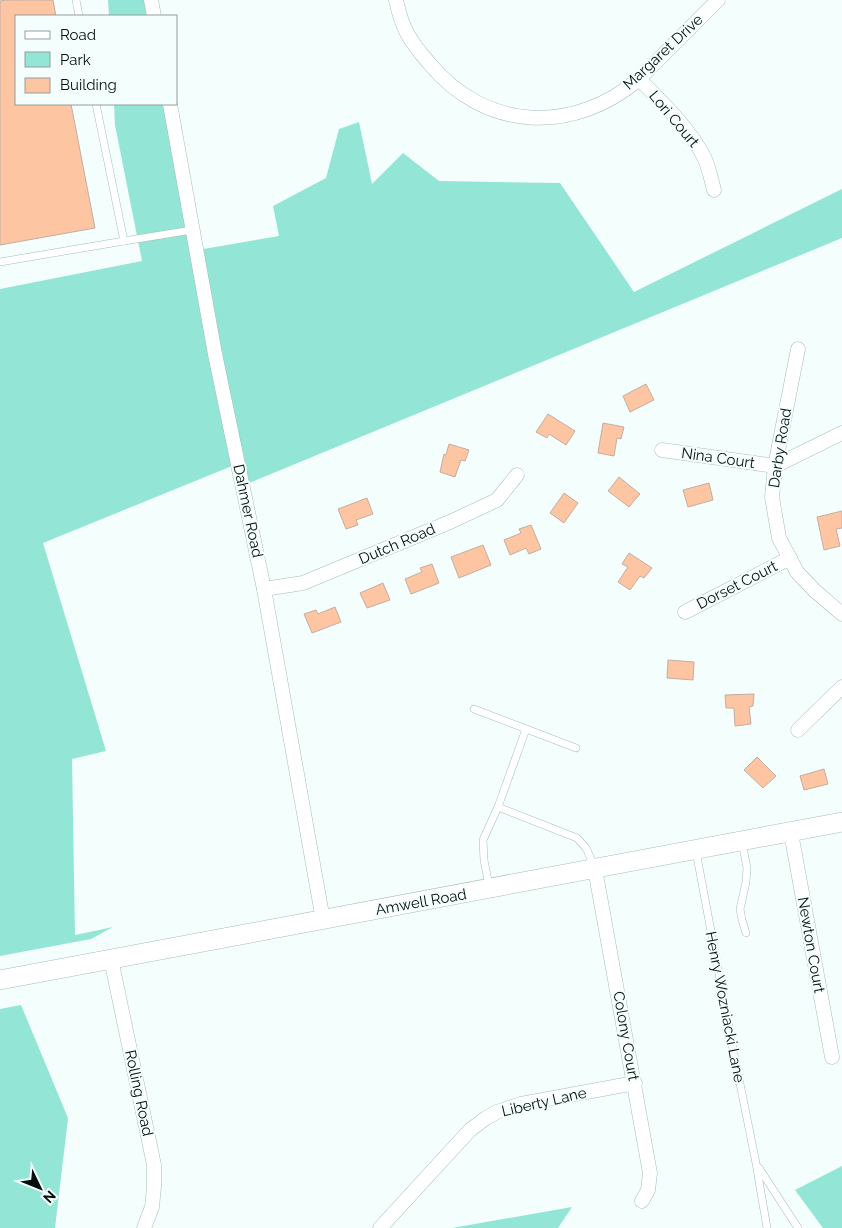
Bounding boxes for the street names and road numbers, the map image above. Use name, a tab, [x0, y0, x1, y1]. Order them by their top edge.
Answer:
street label: Margaret Drive	[620, 10, 707, 93]
street label: Lori Court	[645, 87, 703, 151]
street label: Darby Road	[765, 407, 795, 489]
street label: Nina Court	[680, 444, 756, 472]
street label: Dahmer Road	[229, 463, 267, 559]
street label: Dutch Road	[356, 520, 438, 568]
street label: Dorset Court	[694, 557, 780, 613]
street label: Amwell Road	[374, 885, 468, 919]
street label: Newton Court	[794, 896, 828, 994]
street label: Henry Wozniacki Lane	[702, 930, 749, 1084]
street label: Colony Court	[609, 990, 643, 1082]
street label: Rolling Road	[121, 1048, 157, 1138]
street label: Liberty Lane	[500, 1083, 588, 1120]

